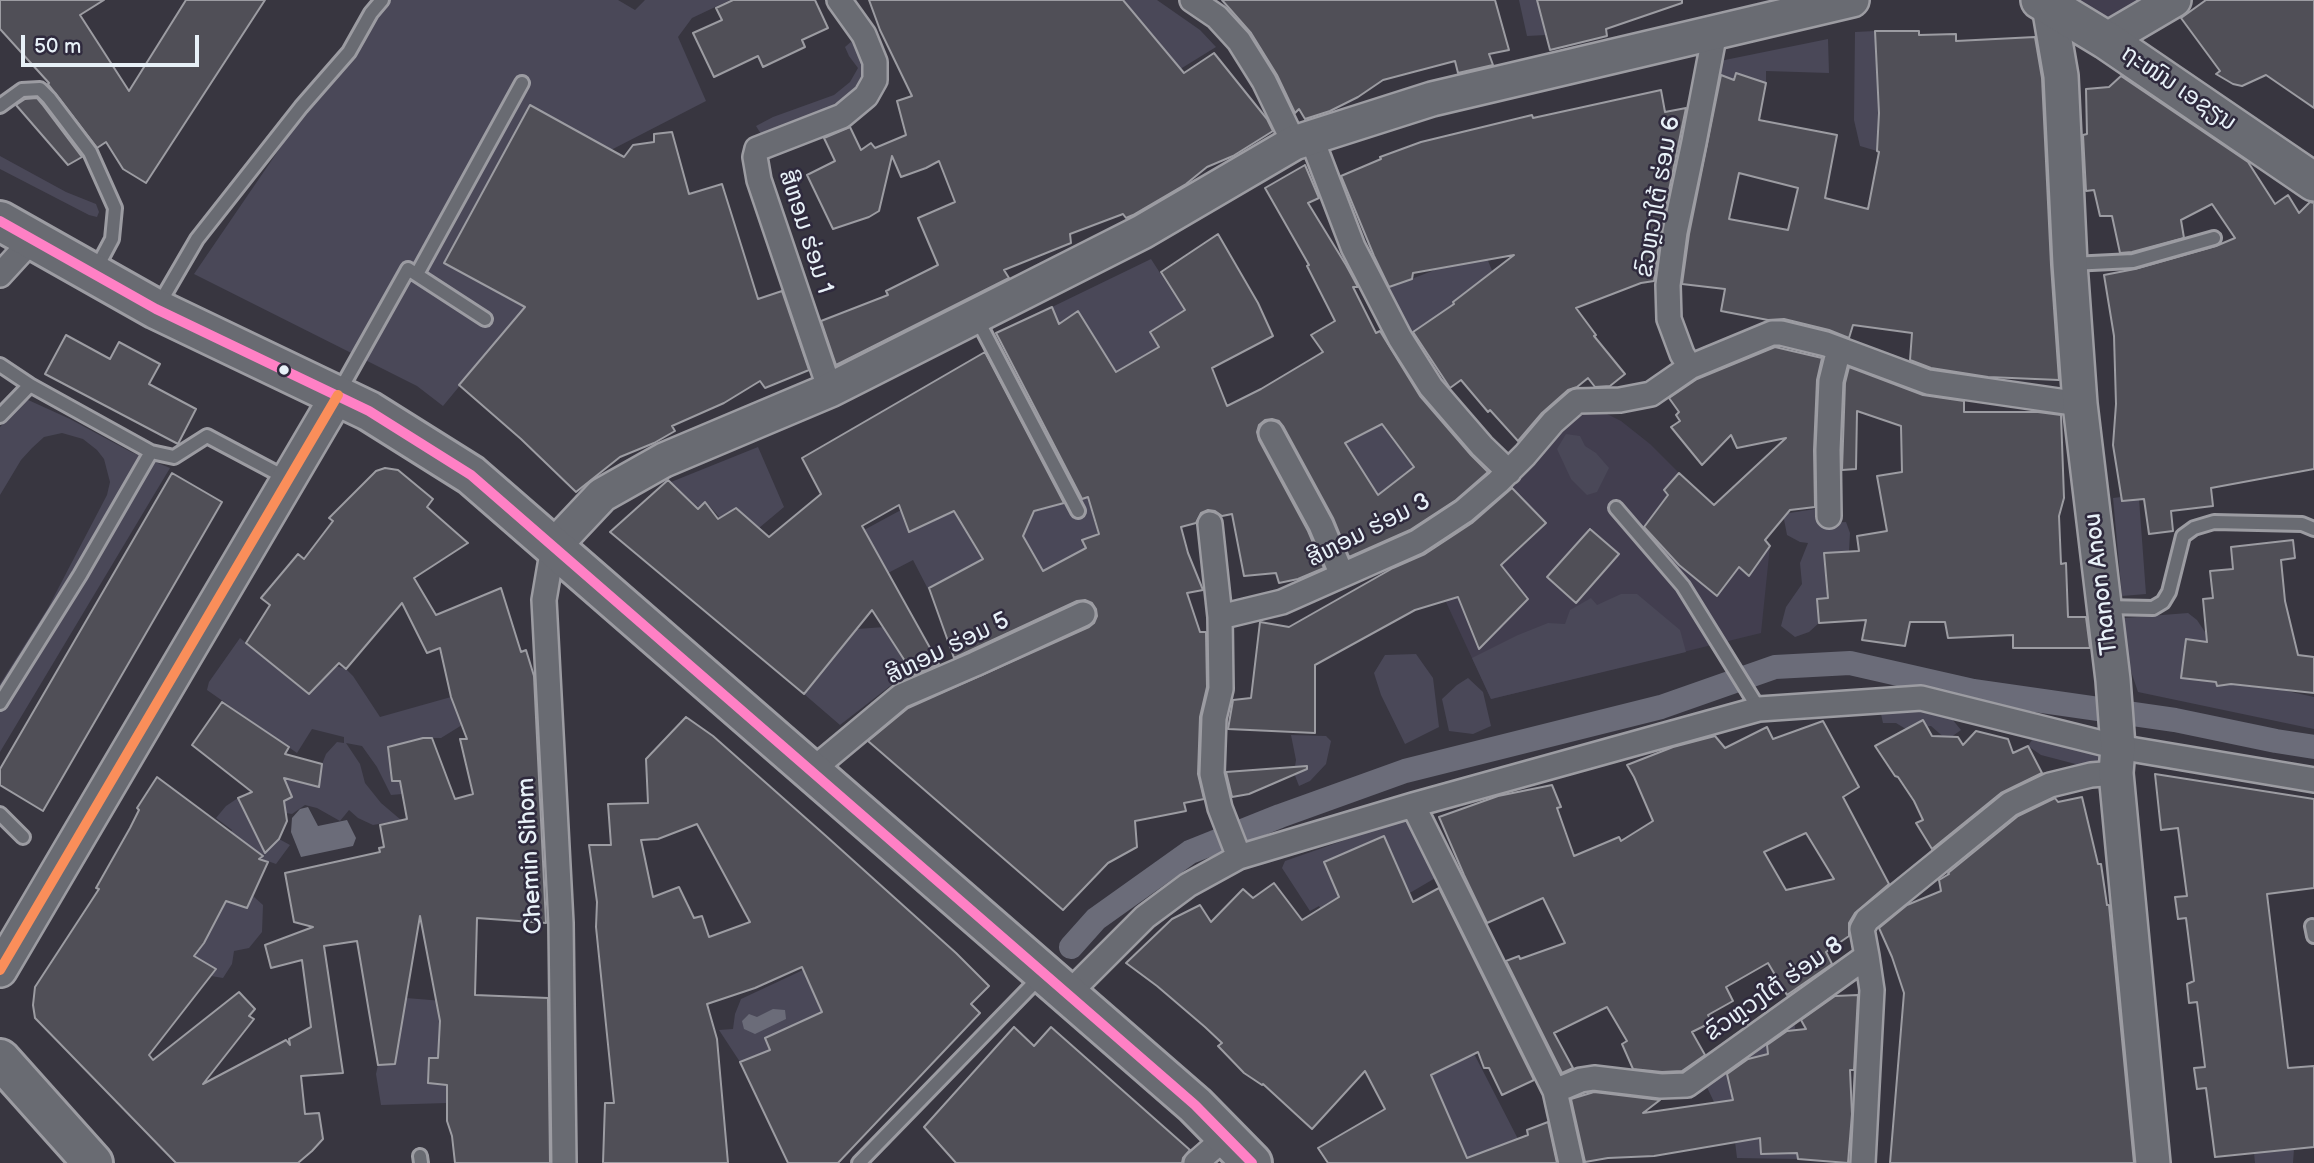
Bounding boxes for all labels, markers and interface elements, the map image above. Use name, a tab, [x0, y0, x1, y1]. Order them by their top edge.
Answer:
scale bar	[24, 21, 203, 65]
text: 50 m	[34, 34, 81, 59]
street label: ຖະໜົນ ເອຊຽນ	[2115, 40, 2241, 138]
street label: ຂົວຫຼວງໃຕ້ ຮ່ອມ 6	[1631, 114, 1687, 280]
street label: ສີຫອມ ຮ່ອມ 1	[771, 166, 839, 298]
unlabelled marker	[277, 363, 291, 377]
street label: ສີຫອມ ຮ່ອມ 3	[1303, 488, 1435, 574]
street label: Thanon Anou	[2079, 511, 2125, 657]
street label: ສີຫອມ ຮ່ອມ 5	[882, 607, 1014, 691]
street label: Chemin Sihom	[513, 777, 549, 935]
street label: ຂົວຫຼວງໃຕ້ ຮ່ອມ 8	[1699, 932, 1849, 1048]

